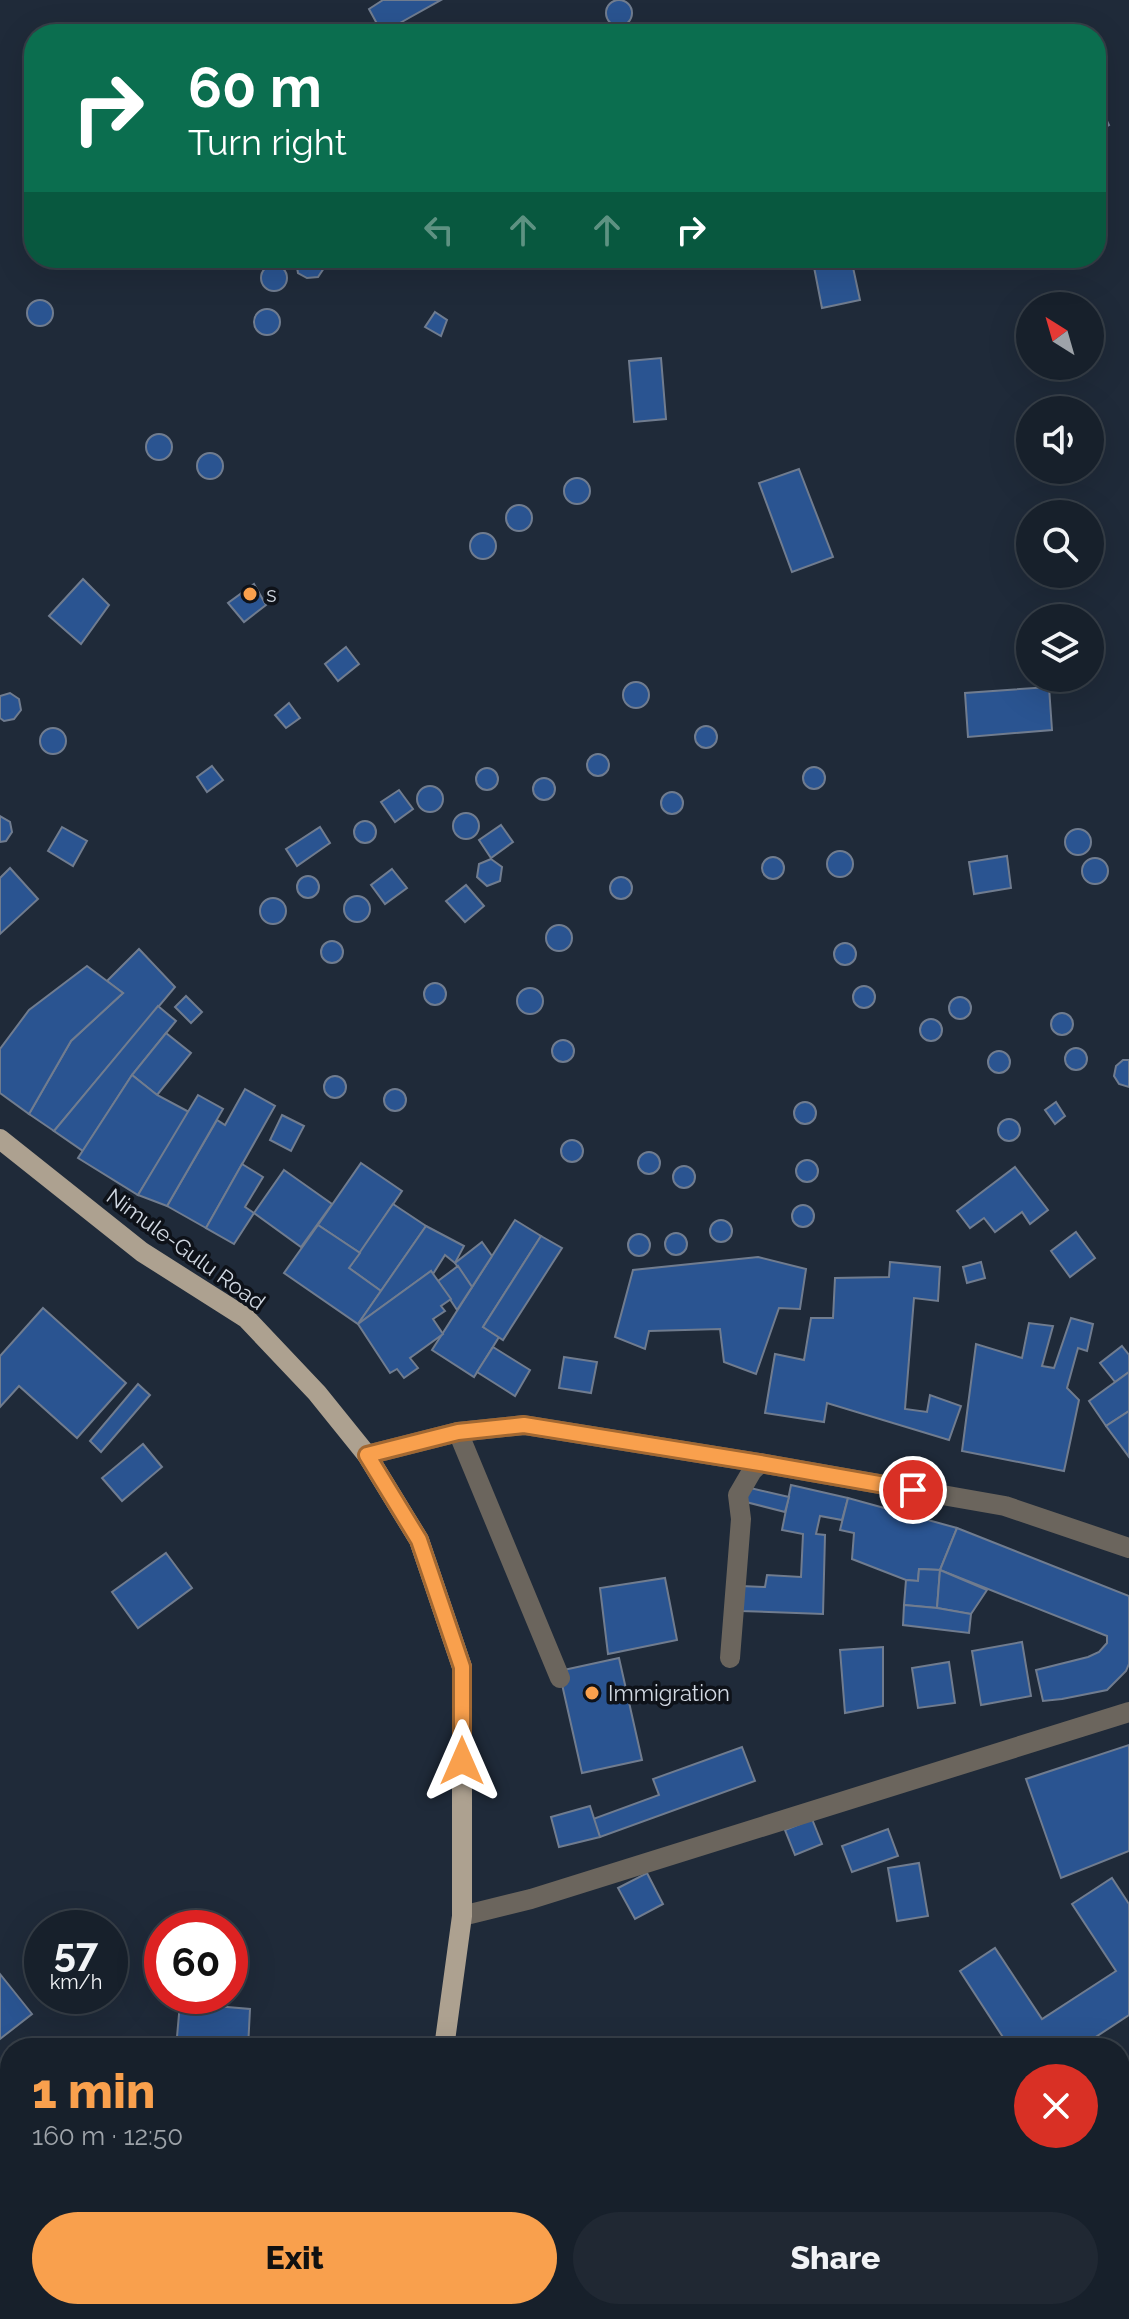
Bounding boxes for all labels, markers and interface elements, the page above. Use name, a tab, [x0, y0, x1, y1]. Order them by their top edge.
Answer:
text: 60 m	[188, 54, 322, 120]
icon: right	[56, 56, 160, 160]
text: Turn right	[188, 121, 347, 163]
icon: left	[417, 208, 461, 252]
icon: ahead	[501, 208, 545, 252]
icon: ahead	[585, 208, 629, 252]
icon: right	[669, 208, 713, 252]
north arrow	[1016, 292, 1104, 380]
map controls	[1016, 292, 1104, 692]
button: sound	[1016, 396, 1104, 484]
button: search	[1016, 500, 1104, 588]
place label: s	[266, 581, 277, 607]
marker: s	[241, 585, 259, 603]
button: layers	[1016, 604, 1104, 692]
street label: Nimule-Gulu Road	[102, 1183, 270, 1315]
pin	[879, 1456, 947, 1524]
icon: arrive	[891, 1468, 935, 1512]
place label: Immigration	[608, 1680, 730, 1706]
marker: Immigration	[583, 1684, 601, 1702]
position arrow	[420, 1719, 504, 1803]
speed limit sign: 60	[144, 1910, 248, 2014]
text: 57	[54, 1928, 98, 1975]
text: km/h	[50, 1970, 102, 1994]
text: 1 min	[32, 2063, 155, 2119]
button: close	[1014, 2064, 1098, 2148]
text: 160 m · 12:50	[32, 2121, 183, 2151]
button: Exit	[32, 2212, 557, 2304]
button: Share	[573, 2212, 1098, 2304]

